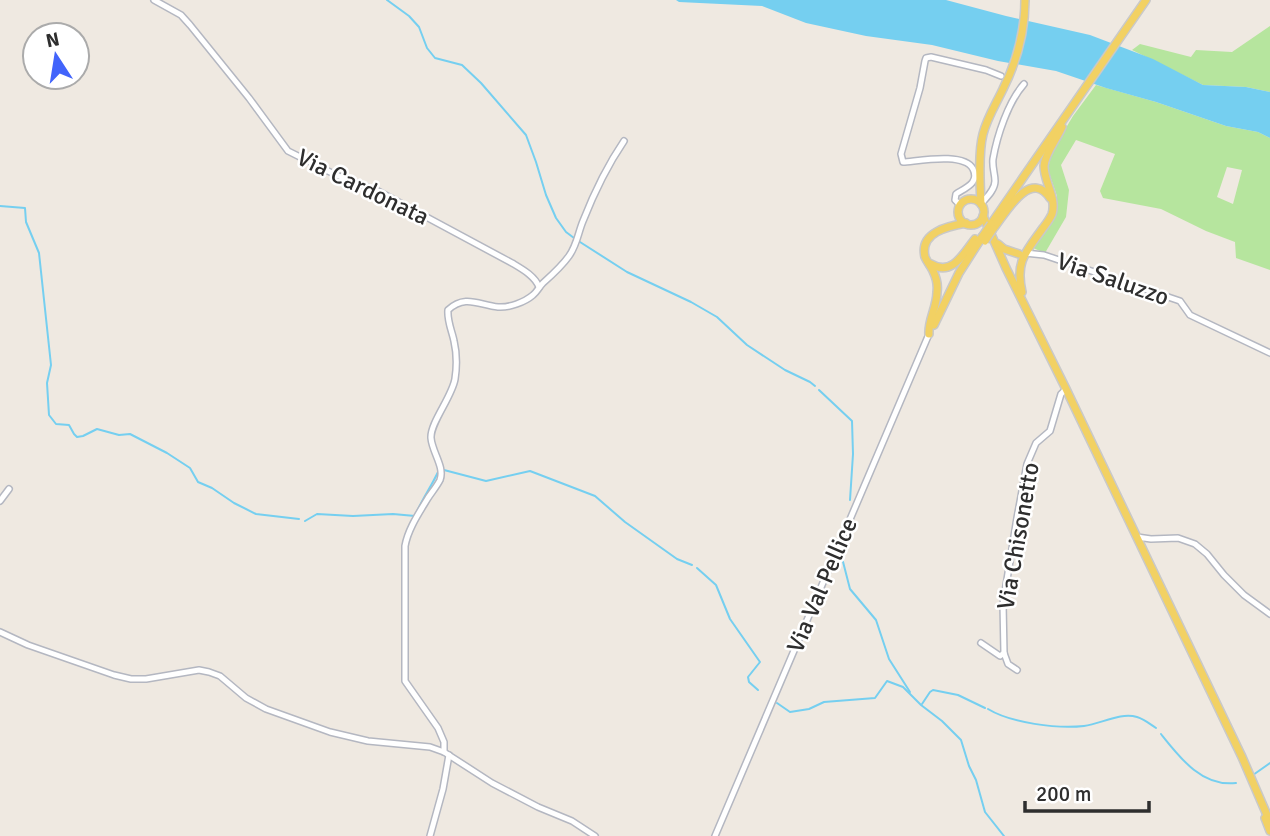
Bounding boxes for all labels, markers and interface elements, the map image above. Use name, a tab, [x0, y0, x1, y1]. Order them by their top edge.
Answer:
north arrow	[21, 21, 91, 91]
text: N	[44, 27, 62, 53]
street label: Via Cardonata	[292, 142, 434, 232]
street label: Via Saluzzo	[1053, 246, 1173, 312]
street label: Via Chisonetto	[990, 460, 1046, 612]
street label: Via Val Pellice	[780, 513, 864, 657]
scale bar	[1025, 770, 1149, 814]
text: 200 m	[1036, 781, 1091, 807]

